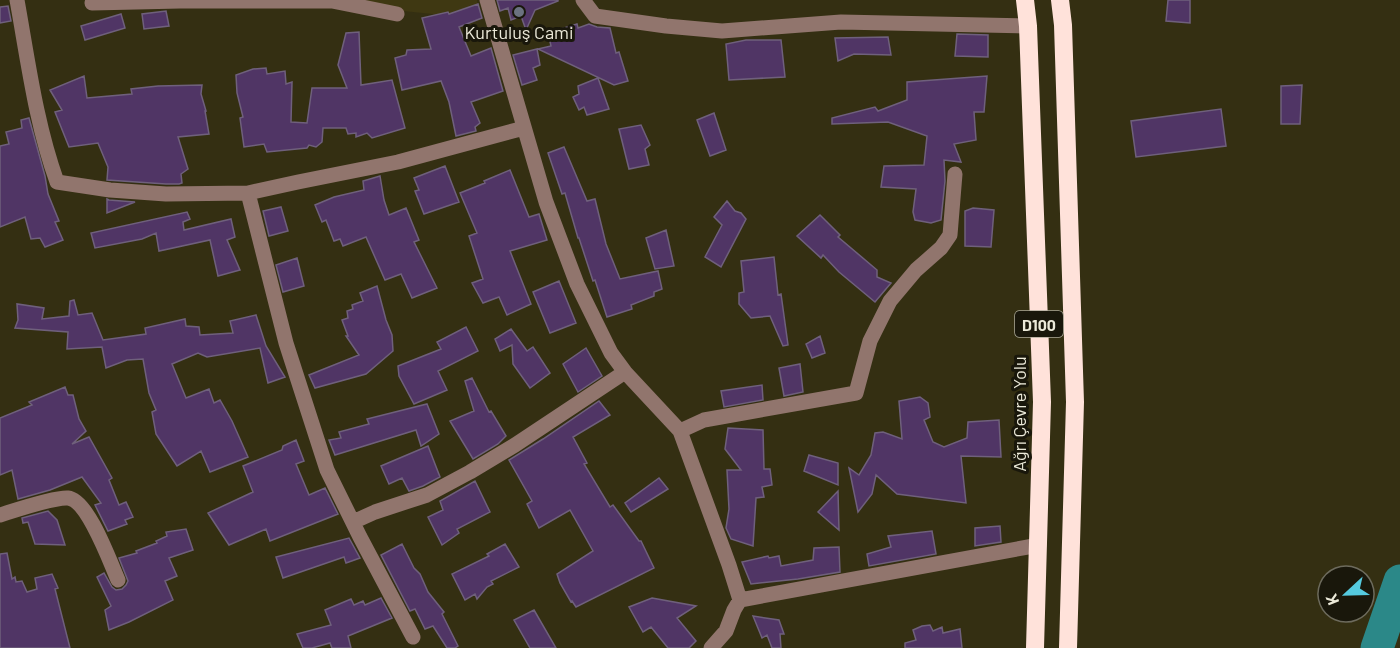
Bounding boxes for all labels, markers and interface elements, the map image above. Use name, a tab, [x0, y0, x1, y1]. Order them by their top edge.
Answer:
marker: Kurtuluş Cami	[512, 5, 526, 19]
place label: Kurtuluş Cami	[464, 21, 574, 43]
road number: D100	[1015, 311, 1063, 337]
street label: Ağrı Çevre Yolu	[1008, 356, 1030, 472]
north arrow	[1316, 564, 1376, 624]
text: K	[1321, 592, 1342, 608]

